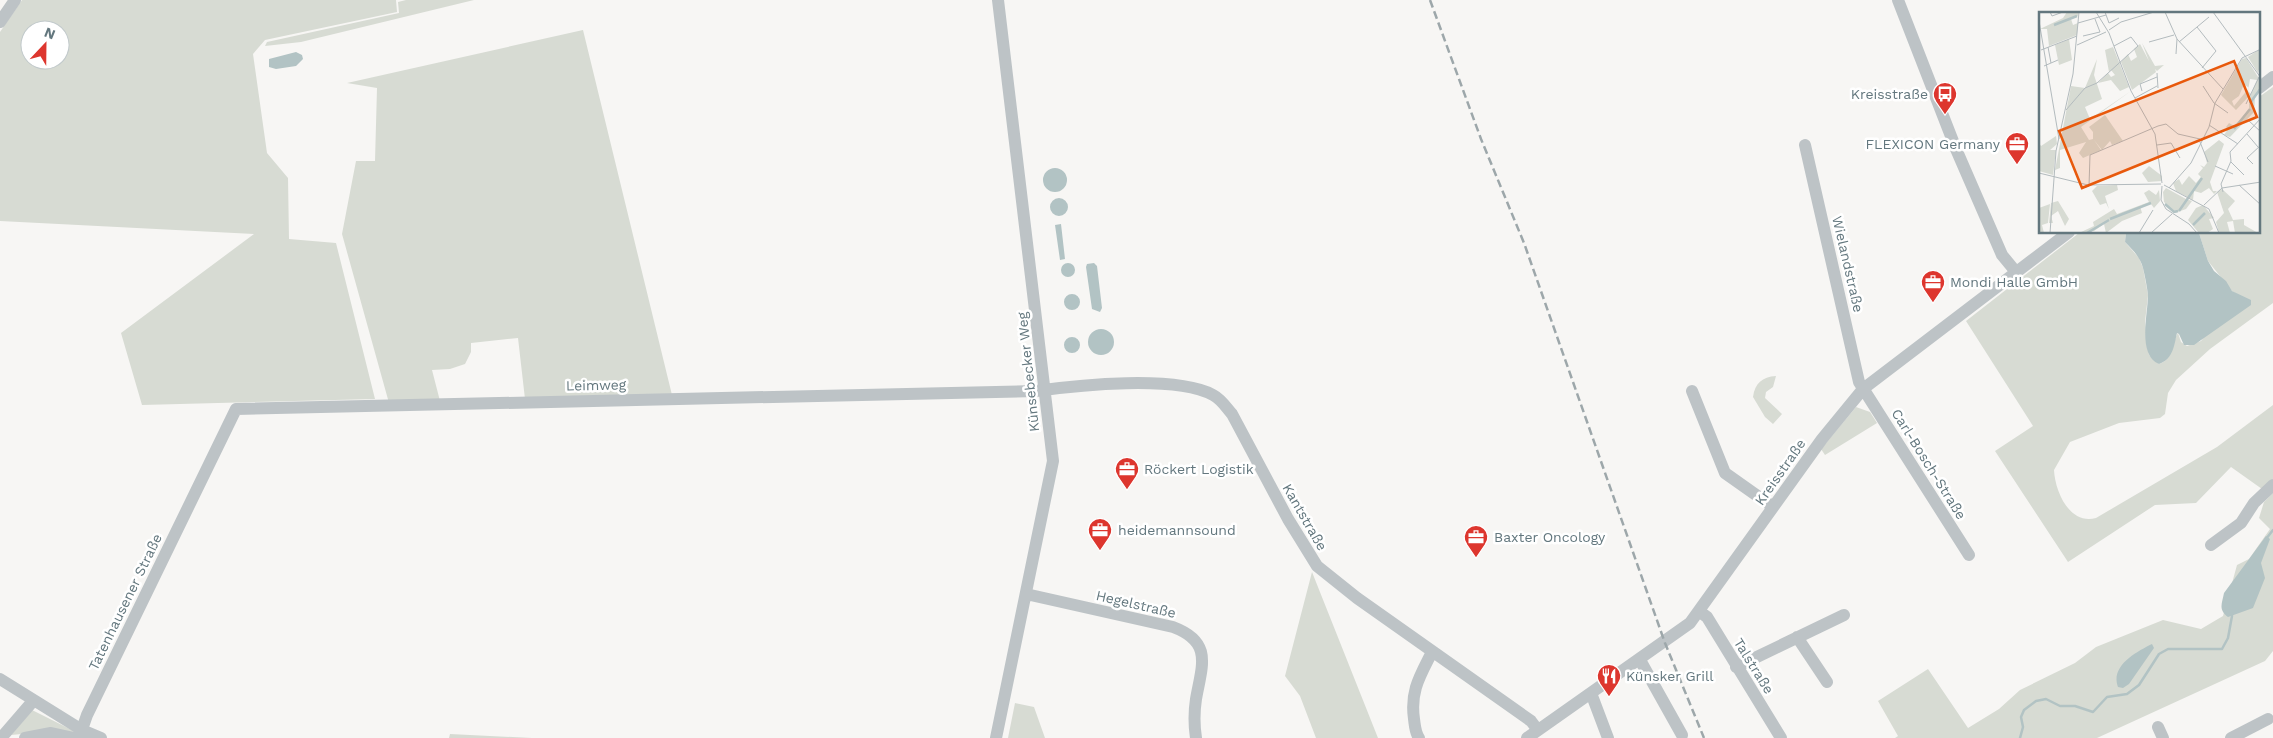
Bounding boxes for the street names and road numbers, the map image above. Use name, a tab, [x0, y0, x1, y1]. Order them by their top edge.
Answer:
street label: Wielandstraße	[1829, 214, 1867, 314]
street label: Künsebecker Weg	[1014, 311, 1042, 433]
street label: Leimweg	[566, 376, 627, 394]
street label: Carl-Bosch-Straße	[1888, 406, 1970, 522]
street label: Kreisstraße	[1751, 436, 1809, 508]
street label: Kantstraße	[1279, 481, 1331, 553]
street label: Tatenhausener Straße	[85, 531, 165, 673]
street label: Hegelstraße	[1095, 587, 1177, 621]
street label: Talstraße	[1731, 635, 1777, 697]

